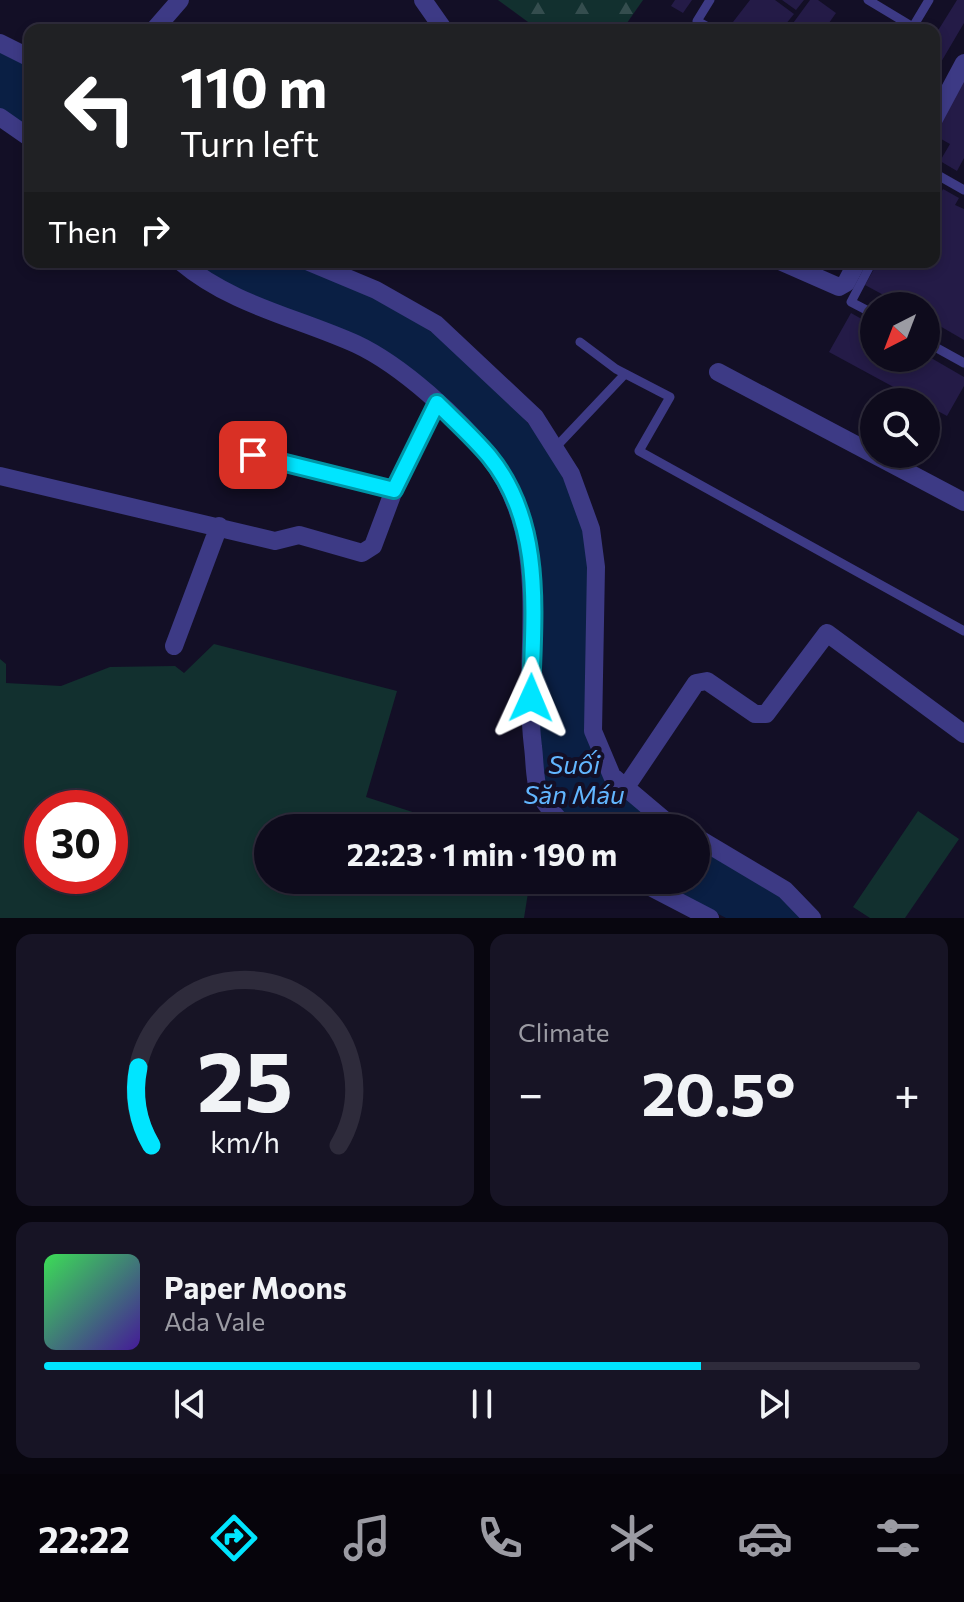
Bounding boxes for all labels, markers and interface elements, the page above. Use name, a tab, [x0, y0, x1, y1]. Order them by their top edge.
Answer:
text: 110 m	[180, 51, 327, 120]
icon: left	[48, 56, 152, 160]
text: Turn left	[180, 120, 319, 164]
icon: right	[133, 208, 177, 252]
text: Then	[48, 212, 117, 249]
north arrow	[860, 292, 940, 372]
map controls	[860, 292, 940, 468]
button: search	[860, 388, 940, 468]
pin	[219, 421, 287, 489]
icon: arrive	[231, 433, 275, 477]
position arrow	[489, 656, 573, 740]
water label: Suối Săn Máu	[523, 748, 625, 809]
speed limit sign: 30	[24, 790, 128, 894]
text: 22:23 · 1 min · 190 m	[347, 835, 617, 872]
text: Climate	[518, 1016, 610, 1047]
text: 25	[197, 1027, 293, 1129]
text: 20.5°	[642, 1055, 796, 1128]
text: −	[518, 1065, 543, 1119]
text: +	[894, 1065, 920, 1119]
text: km/h	[210, 1124, 280, 1159]
text: Paper Moons	[164, 1268, 347, 1305]
text: Ada Vale	[164, 1305, 265, 1336]
icon: previous	[168, 1382, 212, 1426]
icon: pause	[460, 1382, 504, 1426]
icon: next	[752, 1382, 796, 1426]
icon: directions	[206, 1510, 262, 1566]
icon: music	[339, 1510, 395, 1566]
icon: phone	[472, 1510, 528, 1566]
icon: climate	[604, 1510, 660, 1566]
icon: car	[737, 1510, 793, 1566]
icon: filters	[870, 1510, 926, 1566]
text: 22:22	[38, 1516, 130, 1560]

